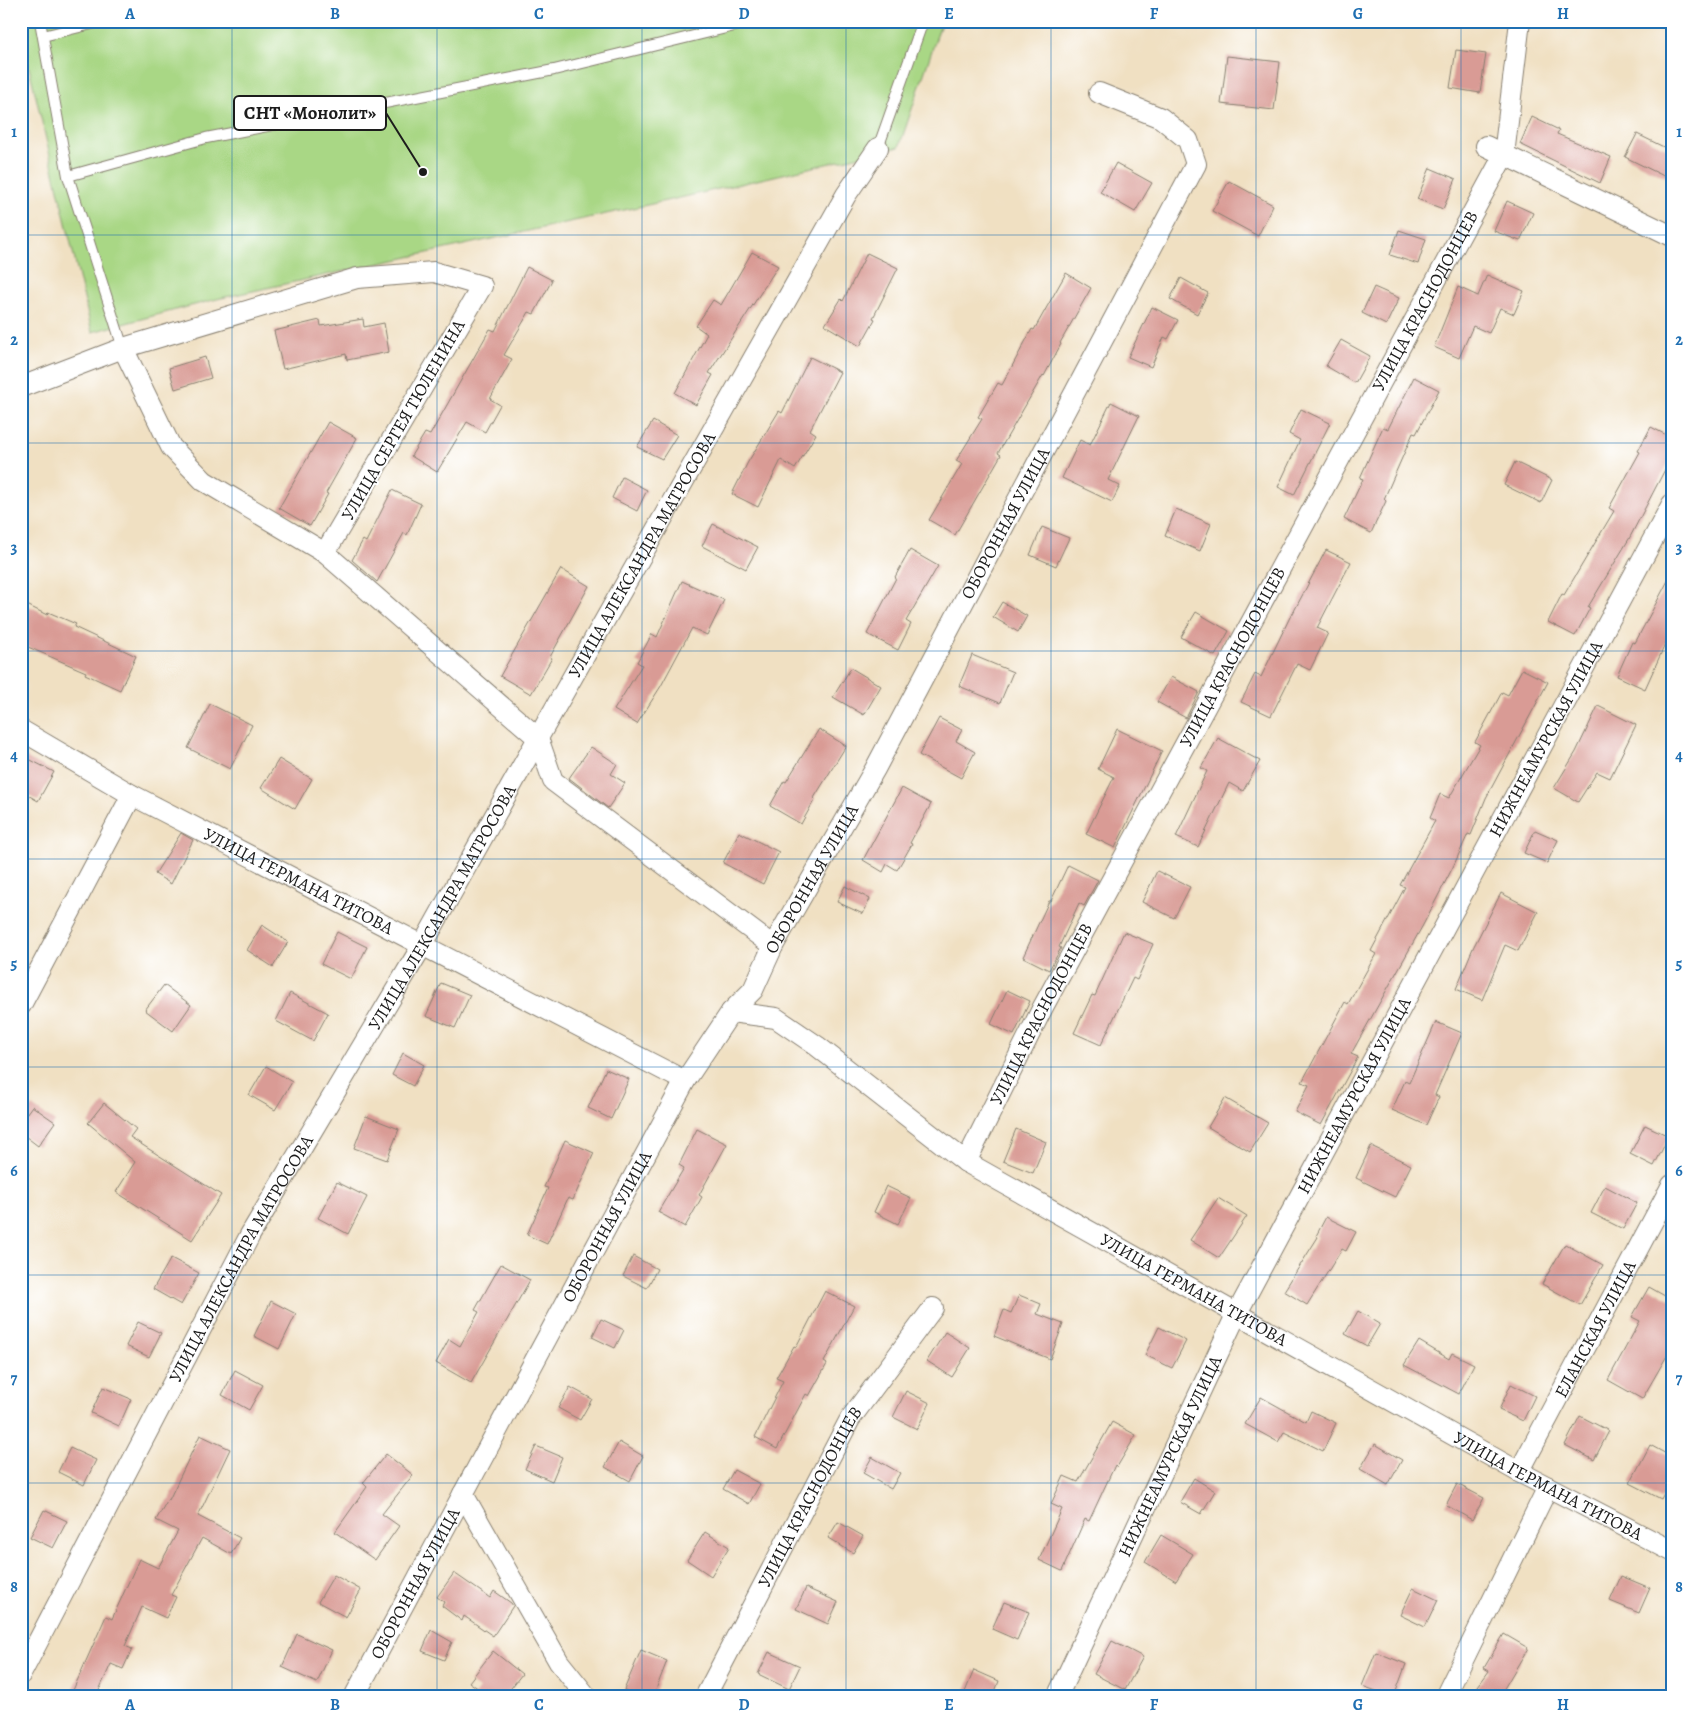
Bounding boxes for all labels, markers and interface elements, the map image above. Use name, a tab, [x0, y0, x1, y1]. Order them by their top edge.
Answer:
text: A	[124, 3, 136, 25]
text: B	[330, 3, 340, 25]
text: C	[534, 3, 544, 25]
text: D	[738, 3, 750, 25]
text: E	[944, 3, 954, 25]
text: F	[1150, 3, 1159, 25]
text: G	[1353, 3, 1363, 25]
text: H	[1557, 3, 1569, 25]
callout: СНТ «Монолит»	[234, 96, 386, 130]
text: СНТ «Монолит»	[244, 100, 377, 126]
text: 1	[11, 121, 17, 143]
text: 1	[1676, 121, 1682, 143]
street label: УЛИЦА КРАСНОДОНЦЕВ	[1367, 206, 1484, 395]
street label: УЛИЦА СЕРГЕЯ ТЮЛЕНИНА	[336, 315, 471, 525]
text: 2	[10, 329, 18, 351]
text: 2	[1675, 329, 1683, 351]
street label: УЛИЦА АЛЕКСАНДРА МАТРОСОВА	[563, 427, 721, 682]
street label: ОБОРОННАЯ УЛИЦА	[955, 443, 1056, 603]
text: 3	[11, 537, 18, 559]
text: 3	[1676, 537, 1683, 559]
street label: УЛИЦА КРАСНОДОНЦЕВ	[1174, 563, 1291, 751]
street label: НИЖНЕАМУРСКАЯ УЛИЦА	[1483, 636, 1609, 841]
text: 4	[10, 745, 18, 767]
text: 4	[1675, 745, 1683, 767]
street label: УЛИЦА АЛЕКСАНДРА МАТРОСОВА	[363, 780, 522, 1035]
street label: ОБОРОННАЯ УЛИЦА	[759, 800, 864, 957]
street label: УЛИЦА ГЕРМАНА ТИТОВА	[199, 822, 398, 940]
street label: УЛИЦА КРАСНОДОНЦЕВ	[984, 919, 1098, 1109]
text: 5	[11, 953, 18, 975]
text: 5	[1676, 953, 1683, 975]
street label: НИЖНЕАМУРСКАЯ УЛИЦА	[1291, 993, 1417, 1198]
street label: УЛИЦА АЛЕКСАНДРА МАТРОСОВА	[163, 1130, 319, 1387]
street label: ОБОРОННАЯ УЛИЦА	[556, 1146, 657, 1306]
text: 6	[10, 1160, 18, 1182]
text: 6	[1675, 1160, 1683, 1182]
street label: УЛИЦА ГЕРМАНА ТИТОВА	[1096, 1228, 1292, 1352]
street label: ЕЛАНСКАЯ УЛИЦА	[1549, 1256, 1642, 1402]
street label: НИЖНЕАМУРСКАЯ УЛИЦА	[1112, 1351, 1228, 1561]
text: 7	[11, 1368, 18, 1390]
text: 7	[1676, 1368, 1683, 1390]
street label: УЛИЦА КРАСНОДОНЦЕВ	[752, 1401, 868, 1592]
street label: УЛИЦА ГЕРМАНА ТИТОВА	[1449, 1426, 1647, 1546]
street label: ОБОРОННАЯ УЛИЦА	[365, 1503, 466, 1663]
text: 8	[10, 1576, 18, 1598]
text: 8	[1675, 1576, 1683, 1598]
text: A	[124, 1694, 136, 1716]
text: B	[330, 1694, 340, 1716]
text: C	[534, 1694, 544, 1716]
text: D	[738, 1694, 750, 1716]
text: E	[944, 1694, 954, 1716]
text: F	[1150, 1694, 1159, 1716]
text: G	[1353, 1694, 1363, 1716]
text: H	[1557, 1694, 1569, 1716]

